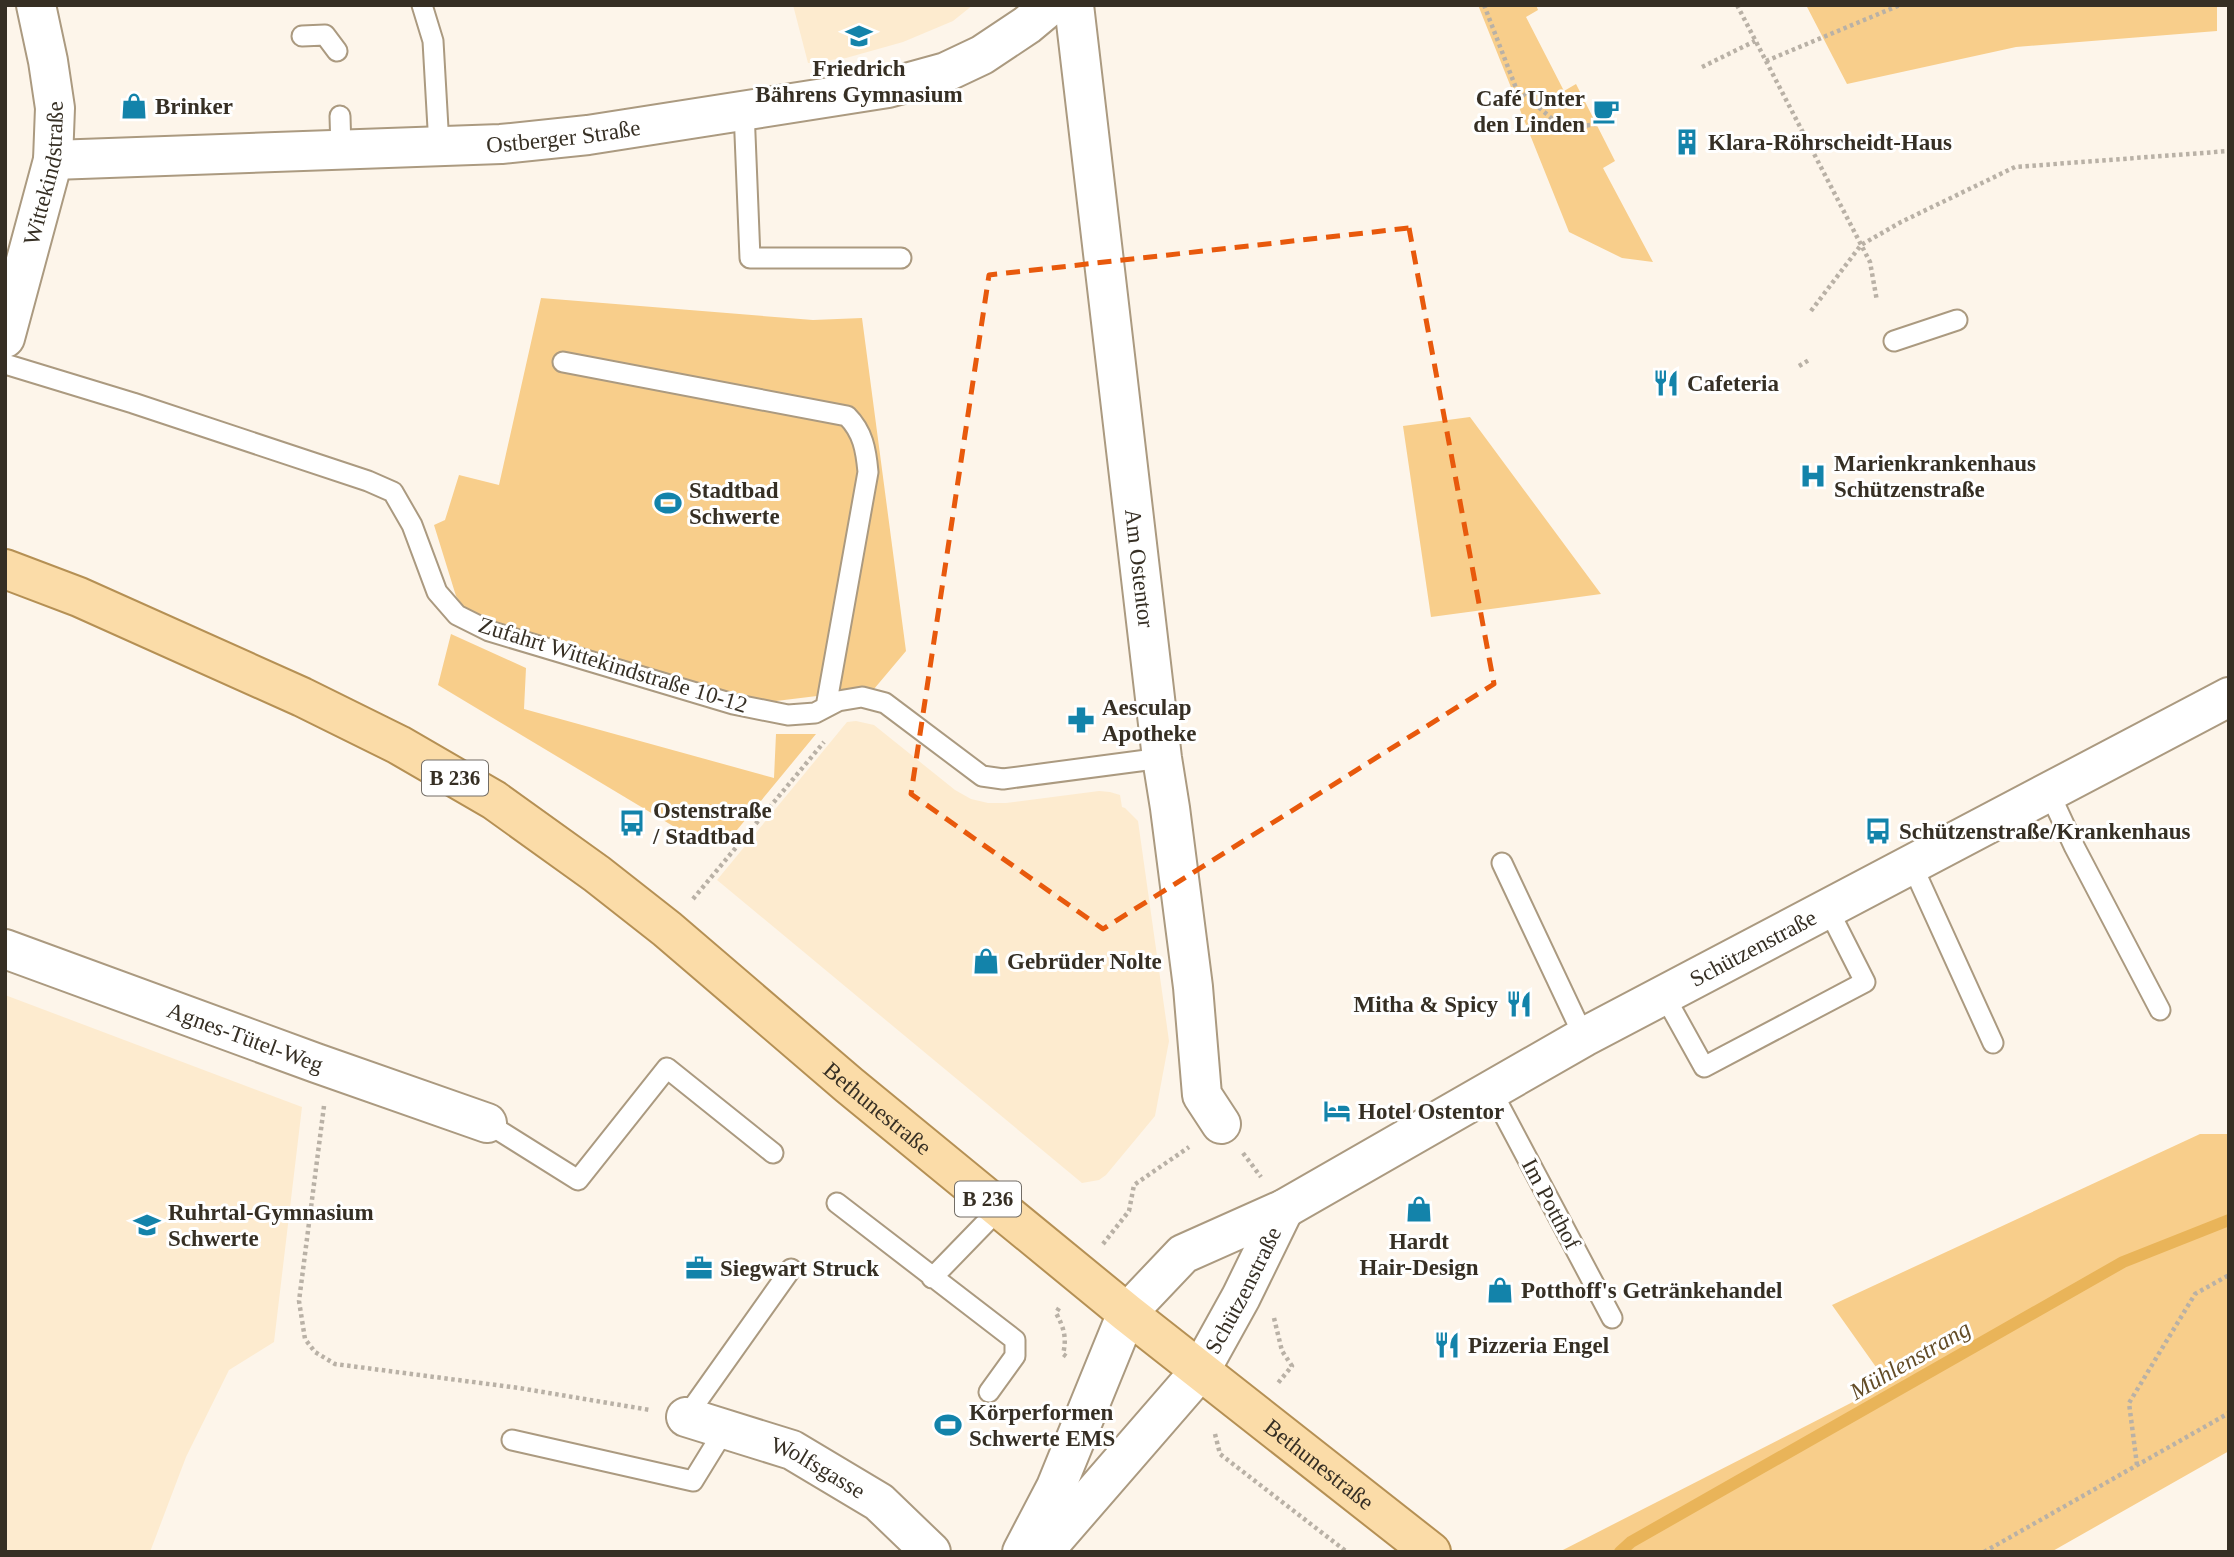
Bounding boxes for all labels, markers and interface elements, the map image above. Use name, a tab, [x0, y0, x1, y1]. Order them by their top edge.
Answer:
school or university icon: Friedrich Bährens Gymnasium	[844, 21, 874, 51]
place label: Friedrich Bährens Gymnasium	[755, 56, 963, 107]
place label: Café Unter den Linden	[1473, 86, 1585, 137]
shop icon: Brinker	[119, 91, 149, 121]
place label: Brinker	[155, 94, 233, 119]
cafe icon: Café Unter den Linden	[1591, 96, 1621, 126]
street label: Wittekindstraße	[18, 100, 68, 248]
street label: Ostberger Straße	[486, 114, 642, 157]
building icon: Klara-Röhrscheidt-Haus	[1672, 127, 1702, 157]
place label: Klara-Röhrscheidt-Haus	[1708, 130, 1952, 155]
restaurant icon: Cafeteria	[1651, 368, 1681, 398]
place label: Cafeteria	[1687, 371, 1779, 396]
place label: Marienkrankenhaus Schützenstraße	[1834, 451, 2036, 502]
hospital icon: Marienkrankenhaus Schützenstraße	[1798, 461, 1828, 491]
place label: Stadtbad Schwerte	[689, 478, 780, 529]
sports icon: Stadtbad Schwerte	[653, 488, 683, 518]
street label: Am Ostentor	[1120, 507, 1159, 629]
street label: Zufahrt Wittekindstraße 10-12	[476, 612, 750, 718]
place label: Aesculap Apotheke	[1102, 695, 1197, 746]
pharmacy icon: Aesculap Apotheke	[1066, 705, 1096, 735]
road number: B 236	[422, 760, 488, 796]
place label: Ostenstraße / Stadtbad	[652, 798, 772, 849]
bus stop icon: Ostenstraße / Stadtbad	[617, 808, 647, 838]
bus stop icon: Schützenstraße/Krankenhaus	[1863, 816, 1893, 846]
place label: Schützenstraße/Krankenhaus	[1899, 819, 2190, 844]
street label: Schützenstraße	[1686, 904, 1820, 991]
shop icon: Gebrüder Nolte	[971, 946, 1001, 976]
place label: Gebrüder Nolte	[1007, 949, 1162, 974]
restaurant icon: Mitha & Spicy	[1504, 989, 1534, 1019]
place label: Mitha & Spicy	[1354, 992, 1498, 1017]
street label: Agnes-Tütel-Weg	[164, 997, 327, 1077]
street label: Bethunestraße	[819, 1057, 936, 1160]
hotel icon: Hotel Ostentor	[1322, 1096, 1352, 1126]
place label: Hotel Ostentor	[1358, 1099, 1504, 1124]
street label: Im Potthof	[1517, 1154, 1585, 1254]
road number: B 236	[955, 1182, 1021, 1216]
shop icon: Hardt Hair-Design	[1404, 1194, 1434, 1224]
place label: Ruhrtal-Gymnasium Schwerte	[168, 1200, 374, 1251]
school or university icon: Ruhrtal-Gymnasium Schwerte	[132, 1210, 162, 1240]
street label: Schützenstraße	[1200, 1223, 1286, 1358]
place label: Hardt Hair-Design	[1359, 1229, 1479, 1280]
office icon: Siegwart Struck	[684, 1253, 714, 1283]
place label: Siegwart Struck	[720, 1256, 879, 1281]
shop icon: Potthoff's Getränkehandel	[1485, 1275, 1515, 1305]
place label: Potthoff's Getränkehandel	[1521, 1278, 1782, 1303]
water label: Mühlenstrang	[1844, 1315, 1975, 1405]
restaurant icon: Pizzeria Engel	[1432, 1330, 1462, 1360]
place label: Pizzeria Engel	[1468, 1333, 1609, 1358]
place label: Körperformen Schwerte EMS	[969, 1400, 1115, 1451]
sports icon: Körperformen Schwerte EMS	[933, 1410, 963, 1440]
street label: Bethunestraße	[1260, 1414, 1379, 1515]
street label: Wolfsgasse	[768, 1432, 870, 1503]

